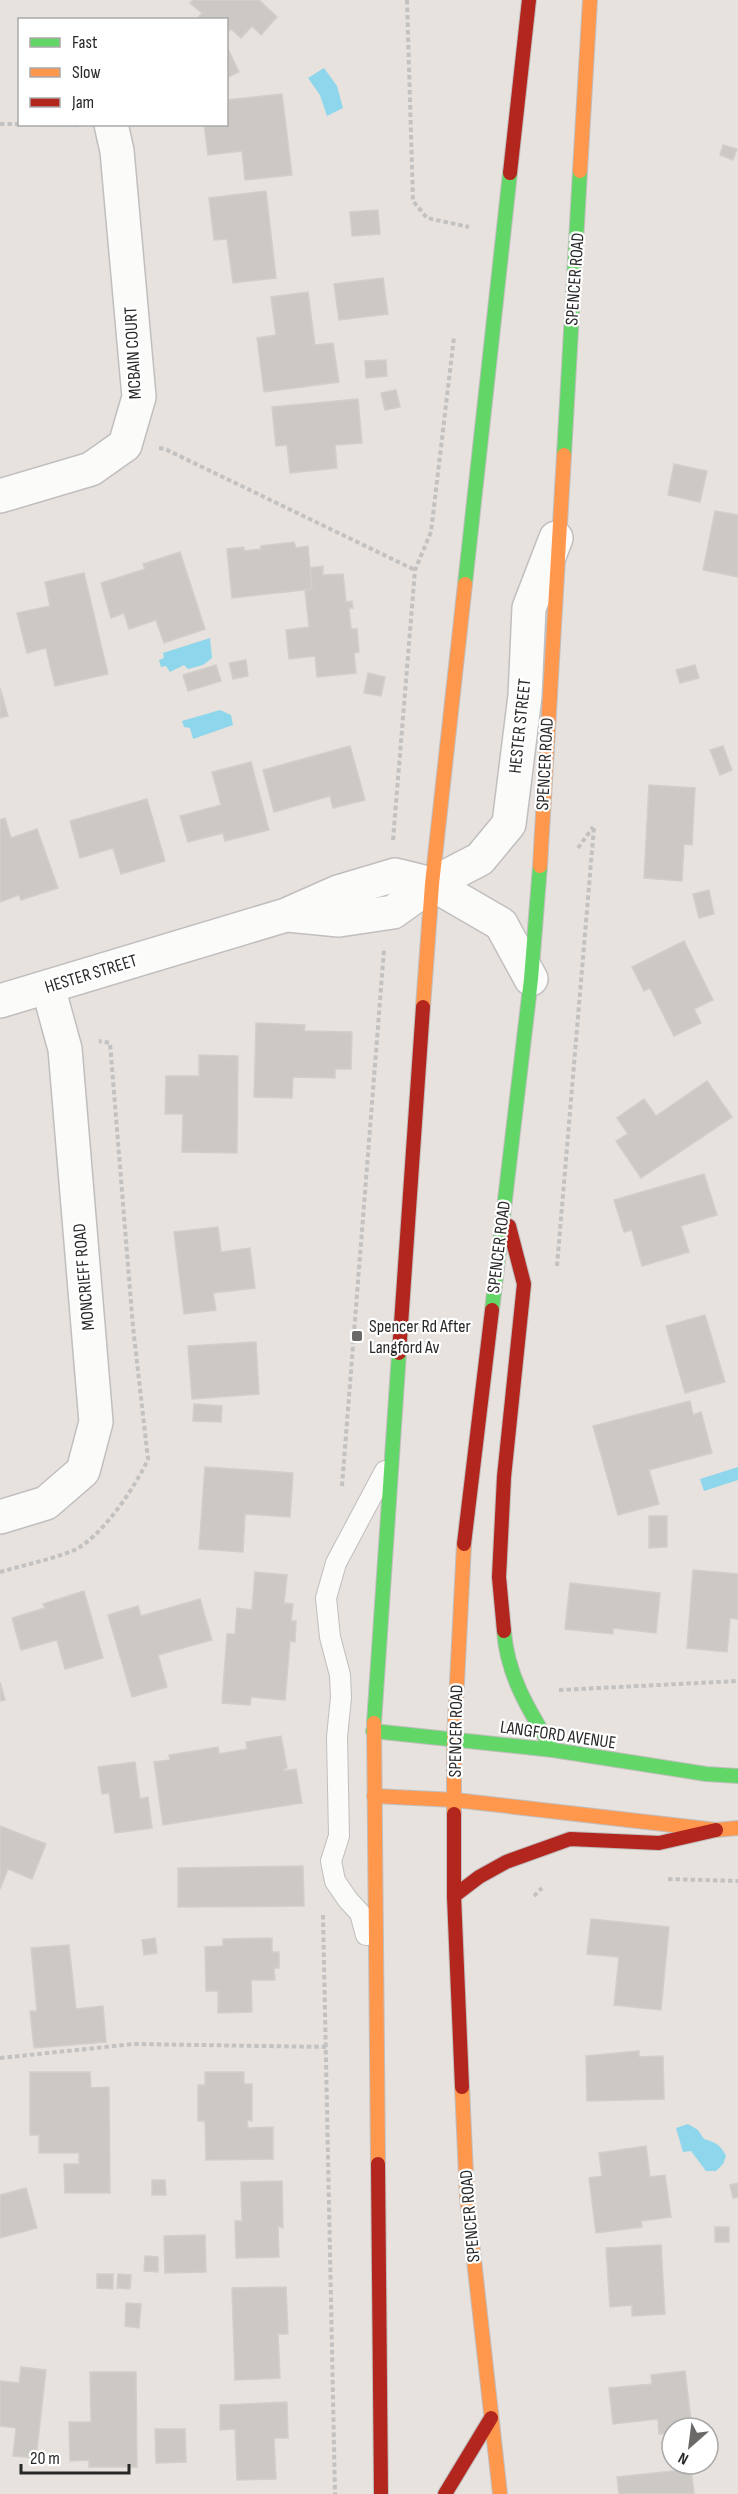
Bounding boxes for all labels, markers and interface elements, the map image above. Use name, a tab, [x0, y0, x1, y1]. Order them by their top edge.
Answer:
legend	[18, 18, 228, 126]
text: Fast	[72, 32, 98, 53]
text: Slow	[72, 62, 101, 83]
text: Jam	[71, 92, 94, 113]
street label: SPENCER ROAD	[561, 232, 589, 326]
street label: MCBAIN COURT	[120, 306, 146, 400]
street label: HESTER STREET	[505, 677, 535, 775]
street label: SPENCER ROAD	[532, 717, 558, 811]
street label: HESTER STREET	[42, 950, 140, 998]
street label: SPENCER ROAD	[483, 1200, 515, 1294]
street label: MONCRIEFF ROAD	[69, 1223, 99, 1331]
place label: Spencer Rd After Langford Av	[369, 1316, 471, 1358]
marker: Spencer Rd After Langford Av	[350, 1329, 364, 1343]
street label: SPENCER ROAD	[445, 1684, 467, 1778]
street label: LANGFORD AVENUE	[499, 1716, 617, 1754]
street label: SPENCER ROAD	[455, 2169, 485, 2263]
north arrow	[660, 2416, 720, 2476]
scale bar	[21, 2437, 129, 2475]
text: 20 m	[30, 2448, 60, 2469]
text: N	[675, 2448, 692, 2468]

